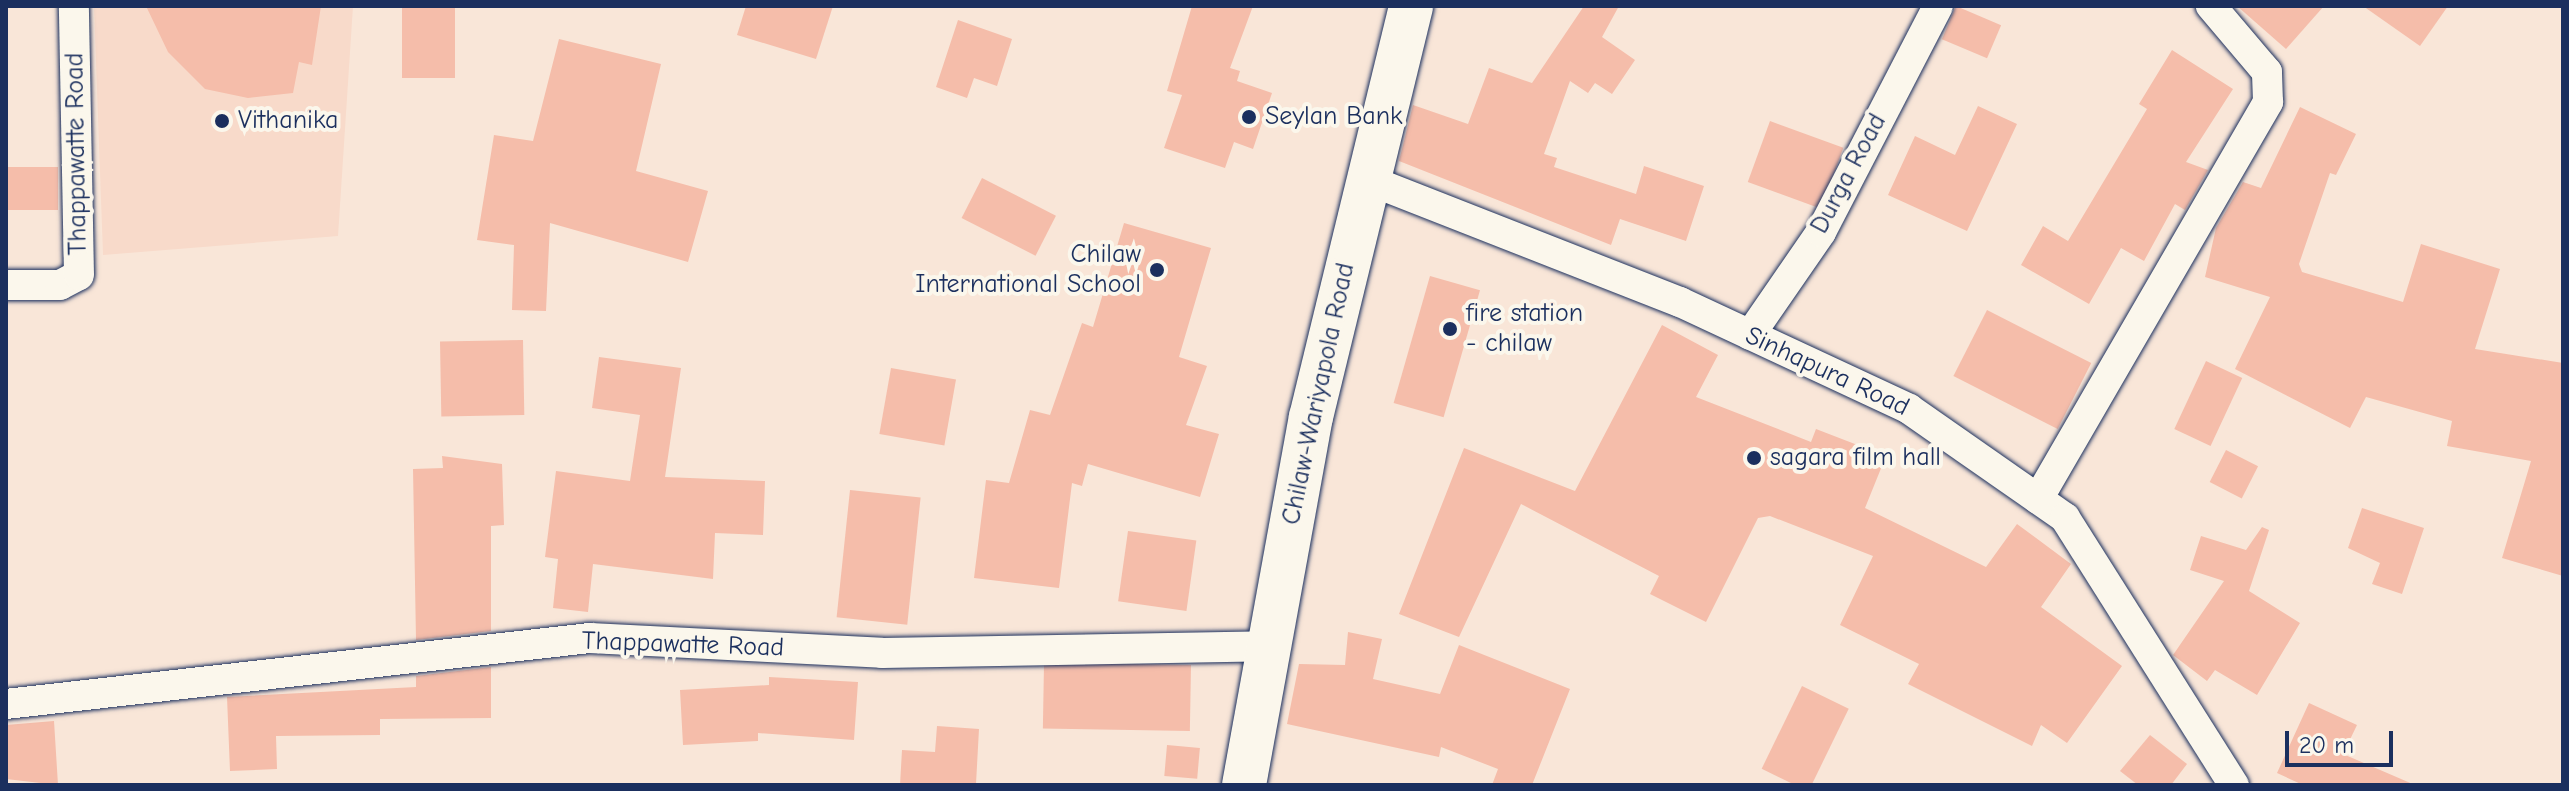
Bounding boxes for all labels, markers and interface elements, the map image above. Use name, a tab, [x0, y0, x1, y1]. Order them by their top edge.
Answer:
street label: Thappawatte Road	[60, 53, 94, 255]
place label: Seylan Bank	[1265, 101, 1403, 133]
place label: Vithanika	[238, 105, 338, 137]
marker: Seylan Bank	[1240, 108, 1258, 126]
street label: Durga Road	[1804, 109, 1894, 239]
marker: Vithanika	[213, 112, 231, 130]
place label: Chilaw International School	[915, 239, 1141, 300]
street label: Chilaw-Wariyapola Road	[1276, 260, 1362, 528]
marker: Chilaw International School	[1148, 261, 1166, 279]
place label: fire station - chilaw	[1466, 298, 1583, 360]
marker: fire station - chilaw	[1441, 320, 1459, 338]
street label: Sinhapura Road	[1740, 320, 1914, 424]
place label: sagara film hall	[1770, 442, 1941, 474]
marker: sagara film hall	[1745, 449, 1763, 467]
street label: Thappawatte Road	[581, 626, 785, 664]
scale bar	[2289, 715, 2397, 765]
text: 20 m	[2299, 731, 2354, 759]

